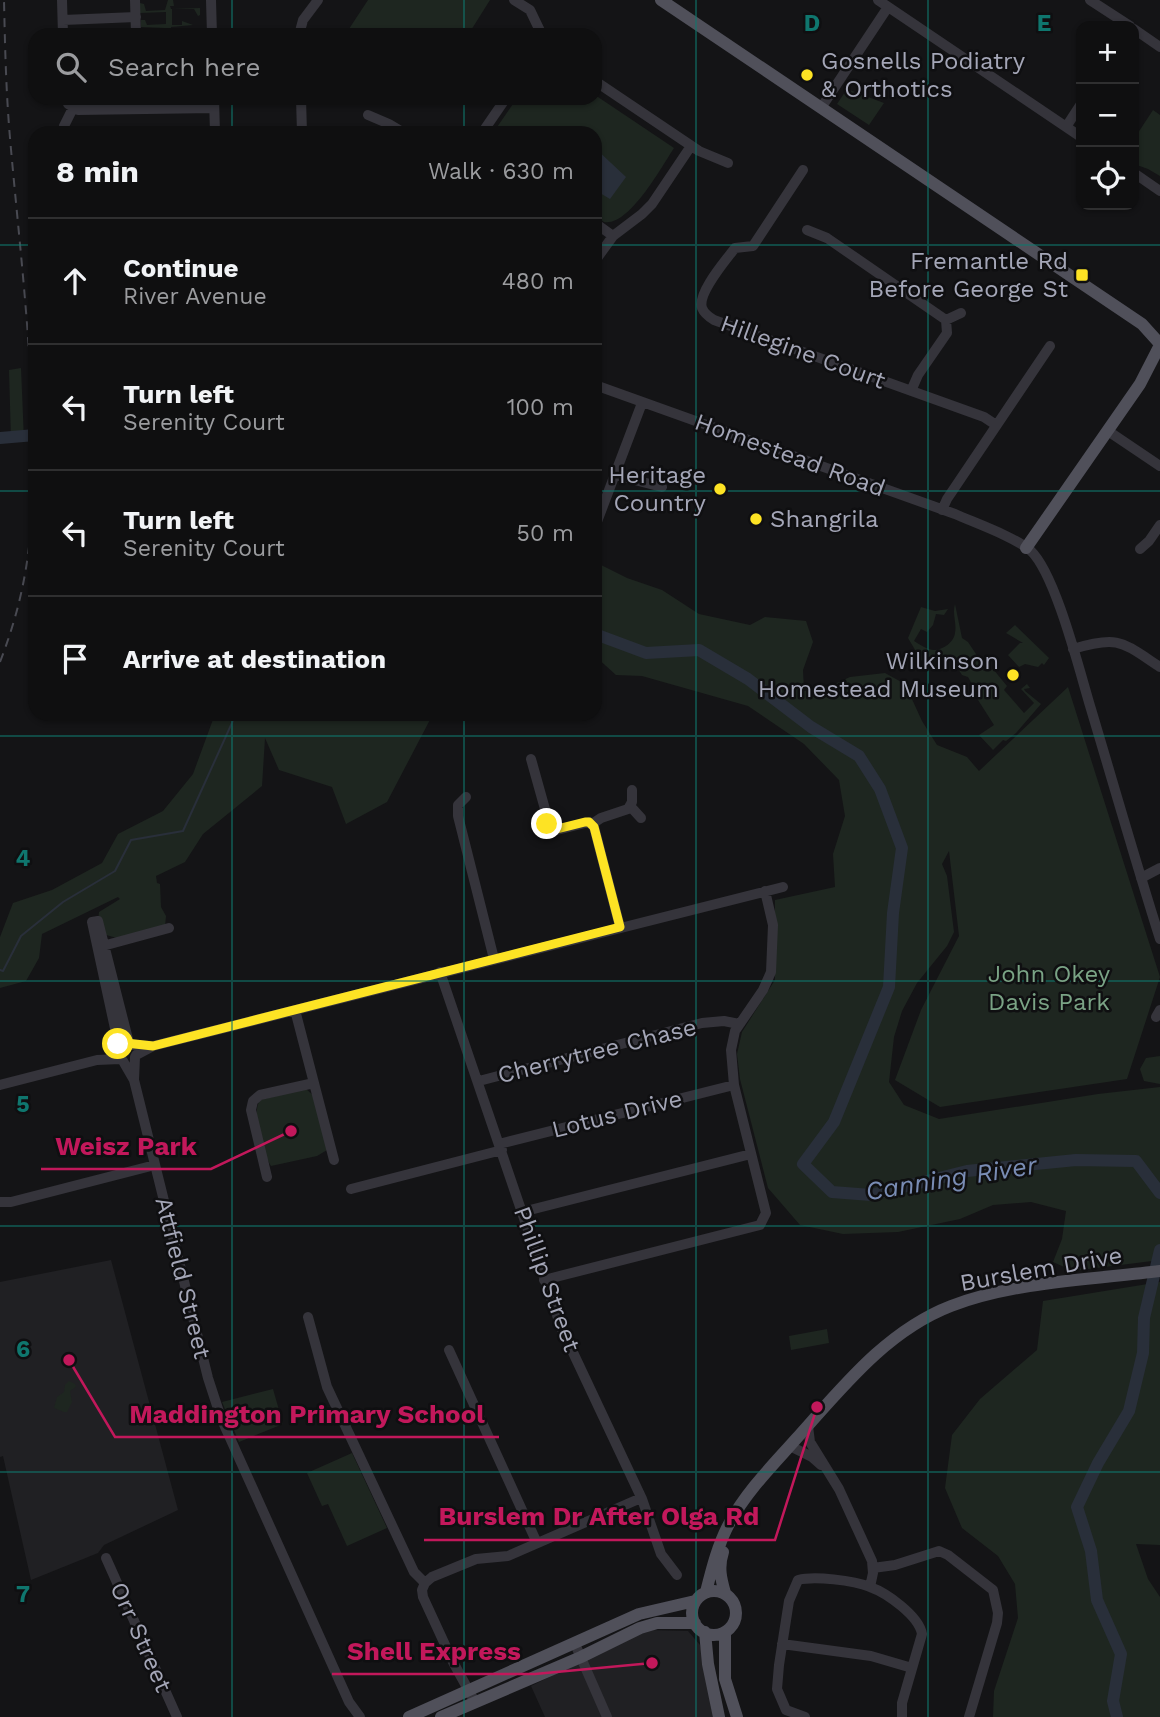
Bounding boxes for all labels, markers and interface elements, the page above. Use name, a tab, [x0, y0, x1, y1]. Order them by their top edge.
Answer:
text: D	[804, 10, 820, 37]
text: E	[1037, 10, 1051, 37]
map controls	[1076, 21, 1139, 210]
button: +	[1076, 21, 1139, 84]
search box	[28, 28, 602, 105]
place label: Gosnells Podiatry & Orthotics	[821, 47, 1026, 103]
icon: search	[52, 48, 90, 86]
text: Search here	[108, 52, 260, 82]
marker: Gosnells Podiatry & Orthotics	[799, 67, 815, 83]
button: −	[1076, 84, 1139, 147]
button: locate	[1076, 147, 1139, 210]
text: 8 min	[56, 154, 139, 189]
text: Walk · 630 m	[428, 158, 574, 185]
place label: Fremantle Rd Before George St	[869, 247, 1068, 303]
text: Continue	[123, 253, 239, 283]
icon: ahead	[56, 262, 94, 300]
marker: Fremantle Rd Before George St	[1074, 267, 1090, 283]
text: 480 m	[502, 268, 574, 295]
text: River Avenue	[123, 283, 267, 310]
street label: Hillegine Court	[717, 309, 889, 395]
text: Turn left	[123, 379, 234, 409]
icon: left	[56, 388, 94, 426]
text: 100 m	[507, 394, 574, 421]
street label: Homestead Road	[691, 408, 889, 502]
text: Serenity Court	[123, 409, 285, 436]
place label: Heritage Country	[608, 461, 707, 517]
marker: Heritage Country	[712, 481, 728, 497]
text: Turn left	[123, 505, 234, 535]
place label: Shangrila	[770, 505, 879, 533]
marker: Shangrila	[748, 511, 764, 527]
icon: left	[56, 514, 94, 552]
text: 50 m	[517, 520, 574, 547]
text: Serenity Court	[123, 535, 285, 562]
icon: arrive	[56, 640, 94, 678]
text: Arrive at destination	[123, 644, 386, 674]
place label: Wilkinson Homestead Museum	[758, 647, 999, 703]
marker: Wilkinson Homestead Museum	[1005, 667, 1021, 683]
route end	[531, 808, 562, 839]
text: 4	[16, 845, 31, 872]
park label: John Okey Davis Park	[988, 960, 1111, 1016]
street label: Cherrytree Chase	[495, 1013, 699, 1089]
route start	[102, 1028, 133, 1059]
street label: Lotus Drive	[549, 1084, 685, 1144]
text: 5	[16, 1091, 30, 1118]
callout: Weisz Park	[41, 1122, 211, 1169]
text: Weisz Park	[55, 1131, 198, 1161]
water label: Canning River	[863, 1150, 1040, 1206]
street label: Attfield Street	[149, 1194, 217, 1362]
street label: Phillip Street	[508, 1203, 586, 1355]
street label: Burslem Drive	[958, 1241, 1124, 1297]
text: 6	[16, 1336, 30, 1363]
callout: Maddington Primary School	[115, 1390, 499, 1437]
text: Maddington Primary School	[129, 1399, 485, 1429]
callout: Burslem Dr After Olga Rd	[424, 1493, 775, 1540]
text: Burslem Dr After Olga Rd	[439, 1501, 759, 1531]
street label: Orr Street	[104, 1578, 178, 1696]
text: 7	[16, 1581, 30, 1608]
callout: Shell Express	[332, 1627, 535, 1674]
text: Shell Express	[347, 1636, 521, 1666]

